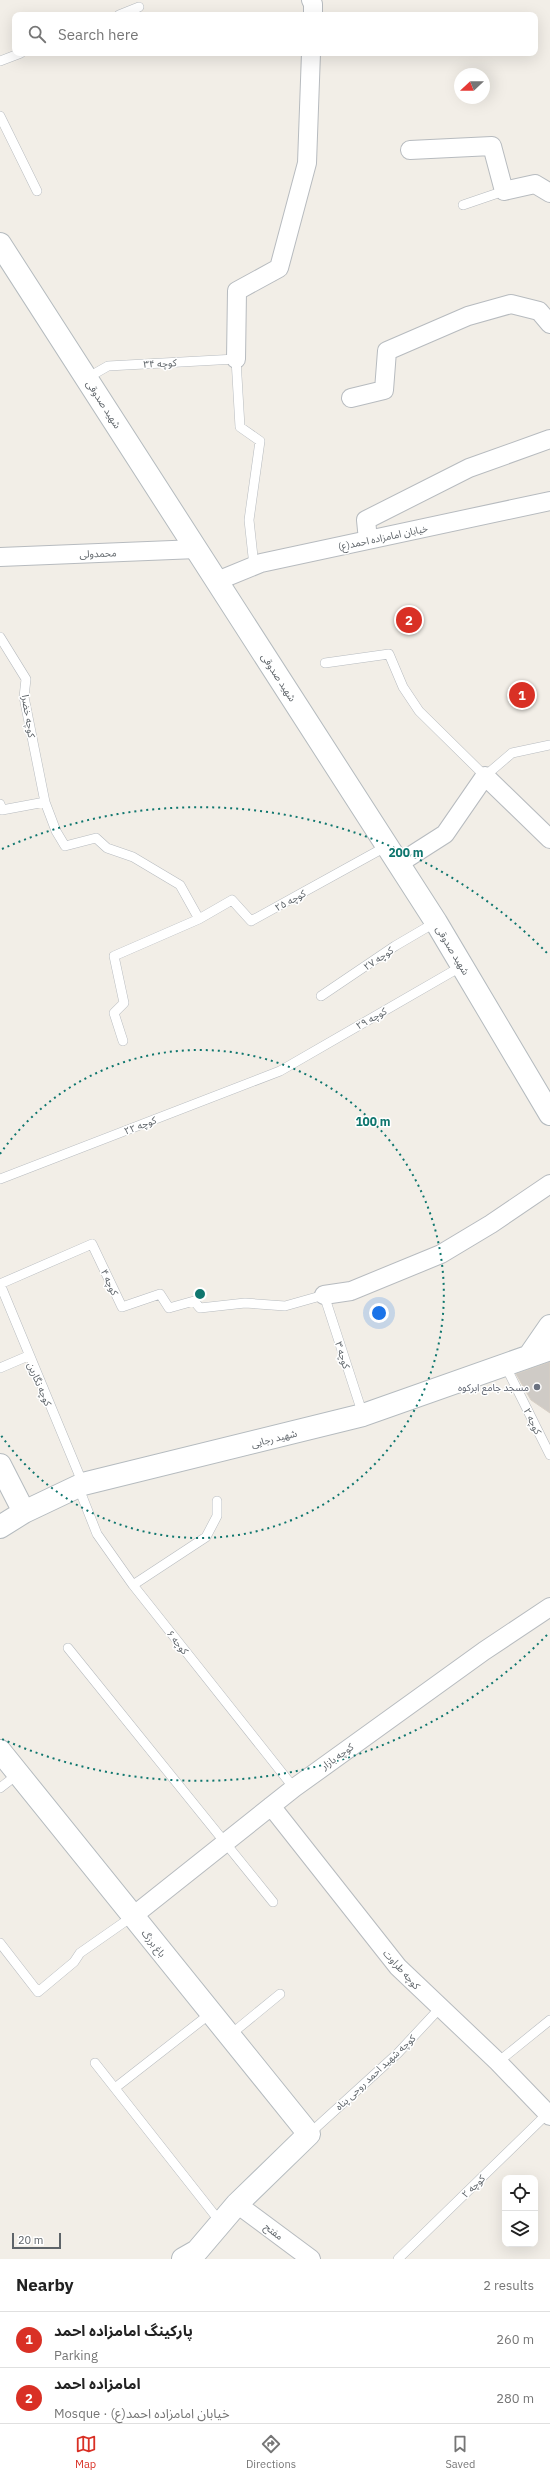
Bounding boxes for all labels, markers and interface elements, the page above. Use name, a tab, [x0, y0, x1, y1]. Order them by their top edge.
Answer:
search box	[12, 12, 538, 56]
icon: search	[26, 23, 48, 45]
text: Search here	[58, 25, 138, 44]
north arrow	[454, 68, 490, 104]
street label: کوچه ۳۴	[143, 356, 178, 371]
street label: شهید صدوقی	[83, 378, 124, 431]
street label: خیابان امامزاده احمد(ع)	[337, 522, 430, 554]
street label: محمدولی	[79, 546, 117, 561]
pin: 2	[396, 605, 422, 635]
street label: شهید صدوقی	[258, 651, 299, 704]
pin: 1	[509, 680, 535, 710]
street label: کوچه خضرا	[19, 694, 38, 739]
text: 200 m	[388, 845, 424, 860]
street label: کوچه ۲۵	[272, 886, 309, 914]
street label: شهید صدوقی	[433, 923, 472, 977]
street label: کوچه ۲۷	[361, 943, 397, 973]
street label: کوچه ۲۹	[354, 1004, 390, 1032]
street label: کوچه ۲۲	[122, 1113, 159, 1138]
text: 100 m	[355, 1114, 391, 1129]
street label: کوچه ۴	[98, 1267, 122, 1298]
centre of rings	[193, 1287, 207, 1301]
your location	[369, 1303, 389, 1323]
street label: کوچه ۳	[332, 1340, 353, 1371]
street label: کوچه نگارین	[24, 1360, 55, 1409]
place label: مسجد جامع ابرکوه	[458, 1381, 529, 1395]
marker: مسجد جامع ابرکوه	[532, 1382, 542, 1392]
street label: کوچه ۲	[521, 1406, 545, 1437]
street label: شهید رجایی	[250, 1426, 299, 1450]
street label: کوچه ۶	[164, 1627, 192, 1658]
street label: کوچه بازار	[318, 1740, 357, 1773]
street label: باغ برزگ	[138, 1927, 169, 1961]
street label: کوچه طراوت	[380, 1947, 424, 1993]
street label: کوچه شهید احمد روحی پناه	[332, 2031, 419, 2113]
street label: کوچه ۲	[459, 2171, 488, 2201]
map controls	[502, 2175, 538, 2247]
button: locate	[502, 2175, 538, 2211]
button: layers	[502, 2211, 538, 2247]
street label: مفتح	[261, 2220, 286, 2244]
scale bar	[12, 2231, 61, 2250]
text: 20 m	[18, 2233, 43, 2247]
text: Nearby	[16, 2274, 74, 2296]
text: 2 results	[483, 2277, 534, 2294]
text: پارکینگ امامزاده احمد	[54, 2321, 193, 2340]
text: 1	[25, 2331, 33, 2348]
text: 260 m	[496, 2331, 534, 2348]
text: Parking	[54, 2347, 98, 2364]
text: امامزاده احمد	[54, 2374, 141, 2393]
text: 2	[25, 2390, 33, 2407]
text: 280 m	[496, 2390, 534, 2407]
text: Mosque · خیابان امامزاده احمد(ع)	[54, 2405, 230, 2422]
tab: Map	[75, 2433, 97, 2471]
tab: Directions	[246, 2433, 296, 2471]
tab: Saved	[445, 2433, 475, 2471]

